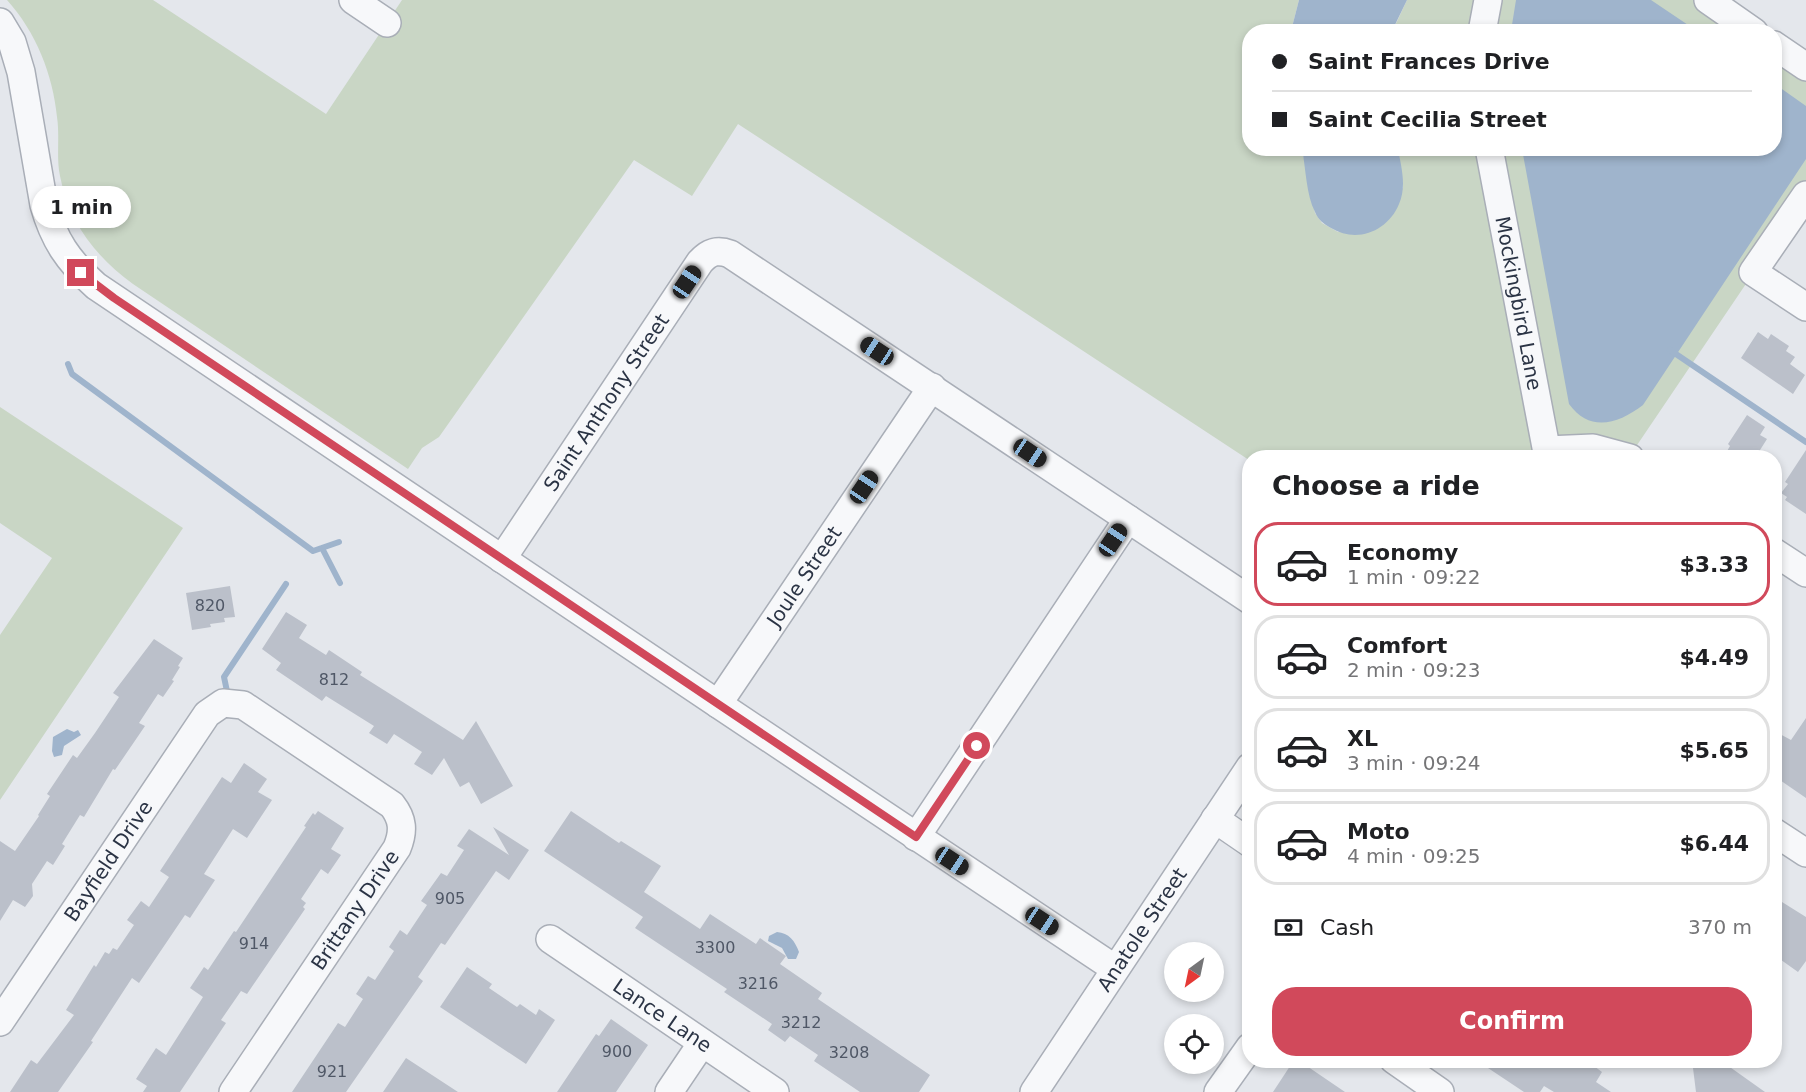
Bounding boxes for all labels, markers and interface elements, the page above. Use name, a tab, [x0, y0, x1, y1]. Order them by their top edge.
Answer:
text: Saint Frances Drive	[1308, 49, 1550, 74]
text: Saint Cecilia Street	[1308, 107, 1547, 132]
callout: 1 min	[32, 186, 130, 228]
text: 1 min	[50, 195, 113, 219]
street label: Mockingbird Lane	[1490, 214, 1547, 392]
route end	[67, 259, 94, 286]
car	[669, 262, 705, 302]
street label: Saint Anthony Street	[539, 309, 674, 496]
car	[857, 334, 897, 368]
car	[1010, 435, 1050, 471]
car	[846, 467, 882, 507]
text: Choose a ride	[1272, 470, 1480, 501]
car	[1095, 520, 1131, 560]
street label: Joule Street	[761, 521, 847, 633]
icon: car	[1275, 537, 1329, 591]
text: Economy	[1347, 540, 1458, 565]
text: $3.33	[1679, 552, 1749, 577]
text: 1 min · 09:22	[1347, 565, 1481, 589]
house number: 820	[195, 596, 225, 615]
icon: car	[1275, 630, 1329, 684]
text: Comfort	[1347, 633, 1447, 658]
text: $4.49	[1679, 645, 1749, 670]
text: 2 min · 09:23	[1347, 658, 1481, 682]
house number: 812	[319, 670, 349, 689]
icon: car	[1275, 723, 1329, 777]
text: XL	[1347, 726, 1378, 751]
route start	[963, 732, 990, 759]
text: $5.65	[1679, 738, 1749, 763]
text: 3 min · 09:24	[1347, 751, 1481, 775]
street label: Bayfield Drive	[59, 796, 157, 926]
icon: car	[1275, 816, 1329, 870]
text: Moto	[1347, 819, 1410, 844]
text: $6.44	[1679, 831, 1749, 856]
car	[932, 844, 972, 878]
text: 4 min · 09:25	[1347, 844, 1481, 868]
street label: Brittany Drive	[306, 845, 404, 975]
street label: Anatole Street	[1092, 863, 1192, 996]
house number: 905	[435, 889, 465, 908]
car	[1022, 904, 1062, 938]
icon: cash	[1272, 911, 1305, 944]
text: Cash	[1320, 915, 1374, 940]
text: 370 m	[1688, 915, 1752, 939]
house number: 914	[239, 934, 269, 953]
house number: 3300	[695, 938, 735, 957]
north arrow	[1164, 942, 1224, 1002]
map controls	[1164, 942, 1224, 1074]
street label: Lance Lane	[608, 973, 716, 1058]
house number: 3216	[738, 974, 778, 993]
button: Confirm	[1272, 987, 1752, 1056]
house number: 3212	[781, 1013, 821, 1032]
button: locate	[1164, 1014, 1224, 1074]
house number: 900	[602, 1042, 632, 1061]
house number: 3208	[829, 1043, 869, 1062]
house number: 921	[317, 1062, 347, 1081]

